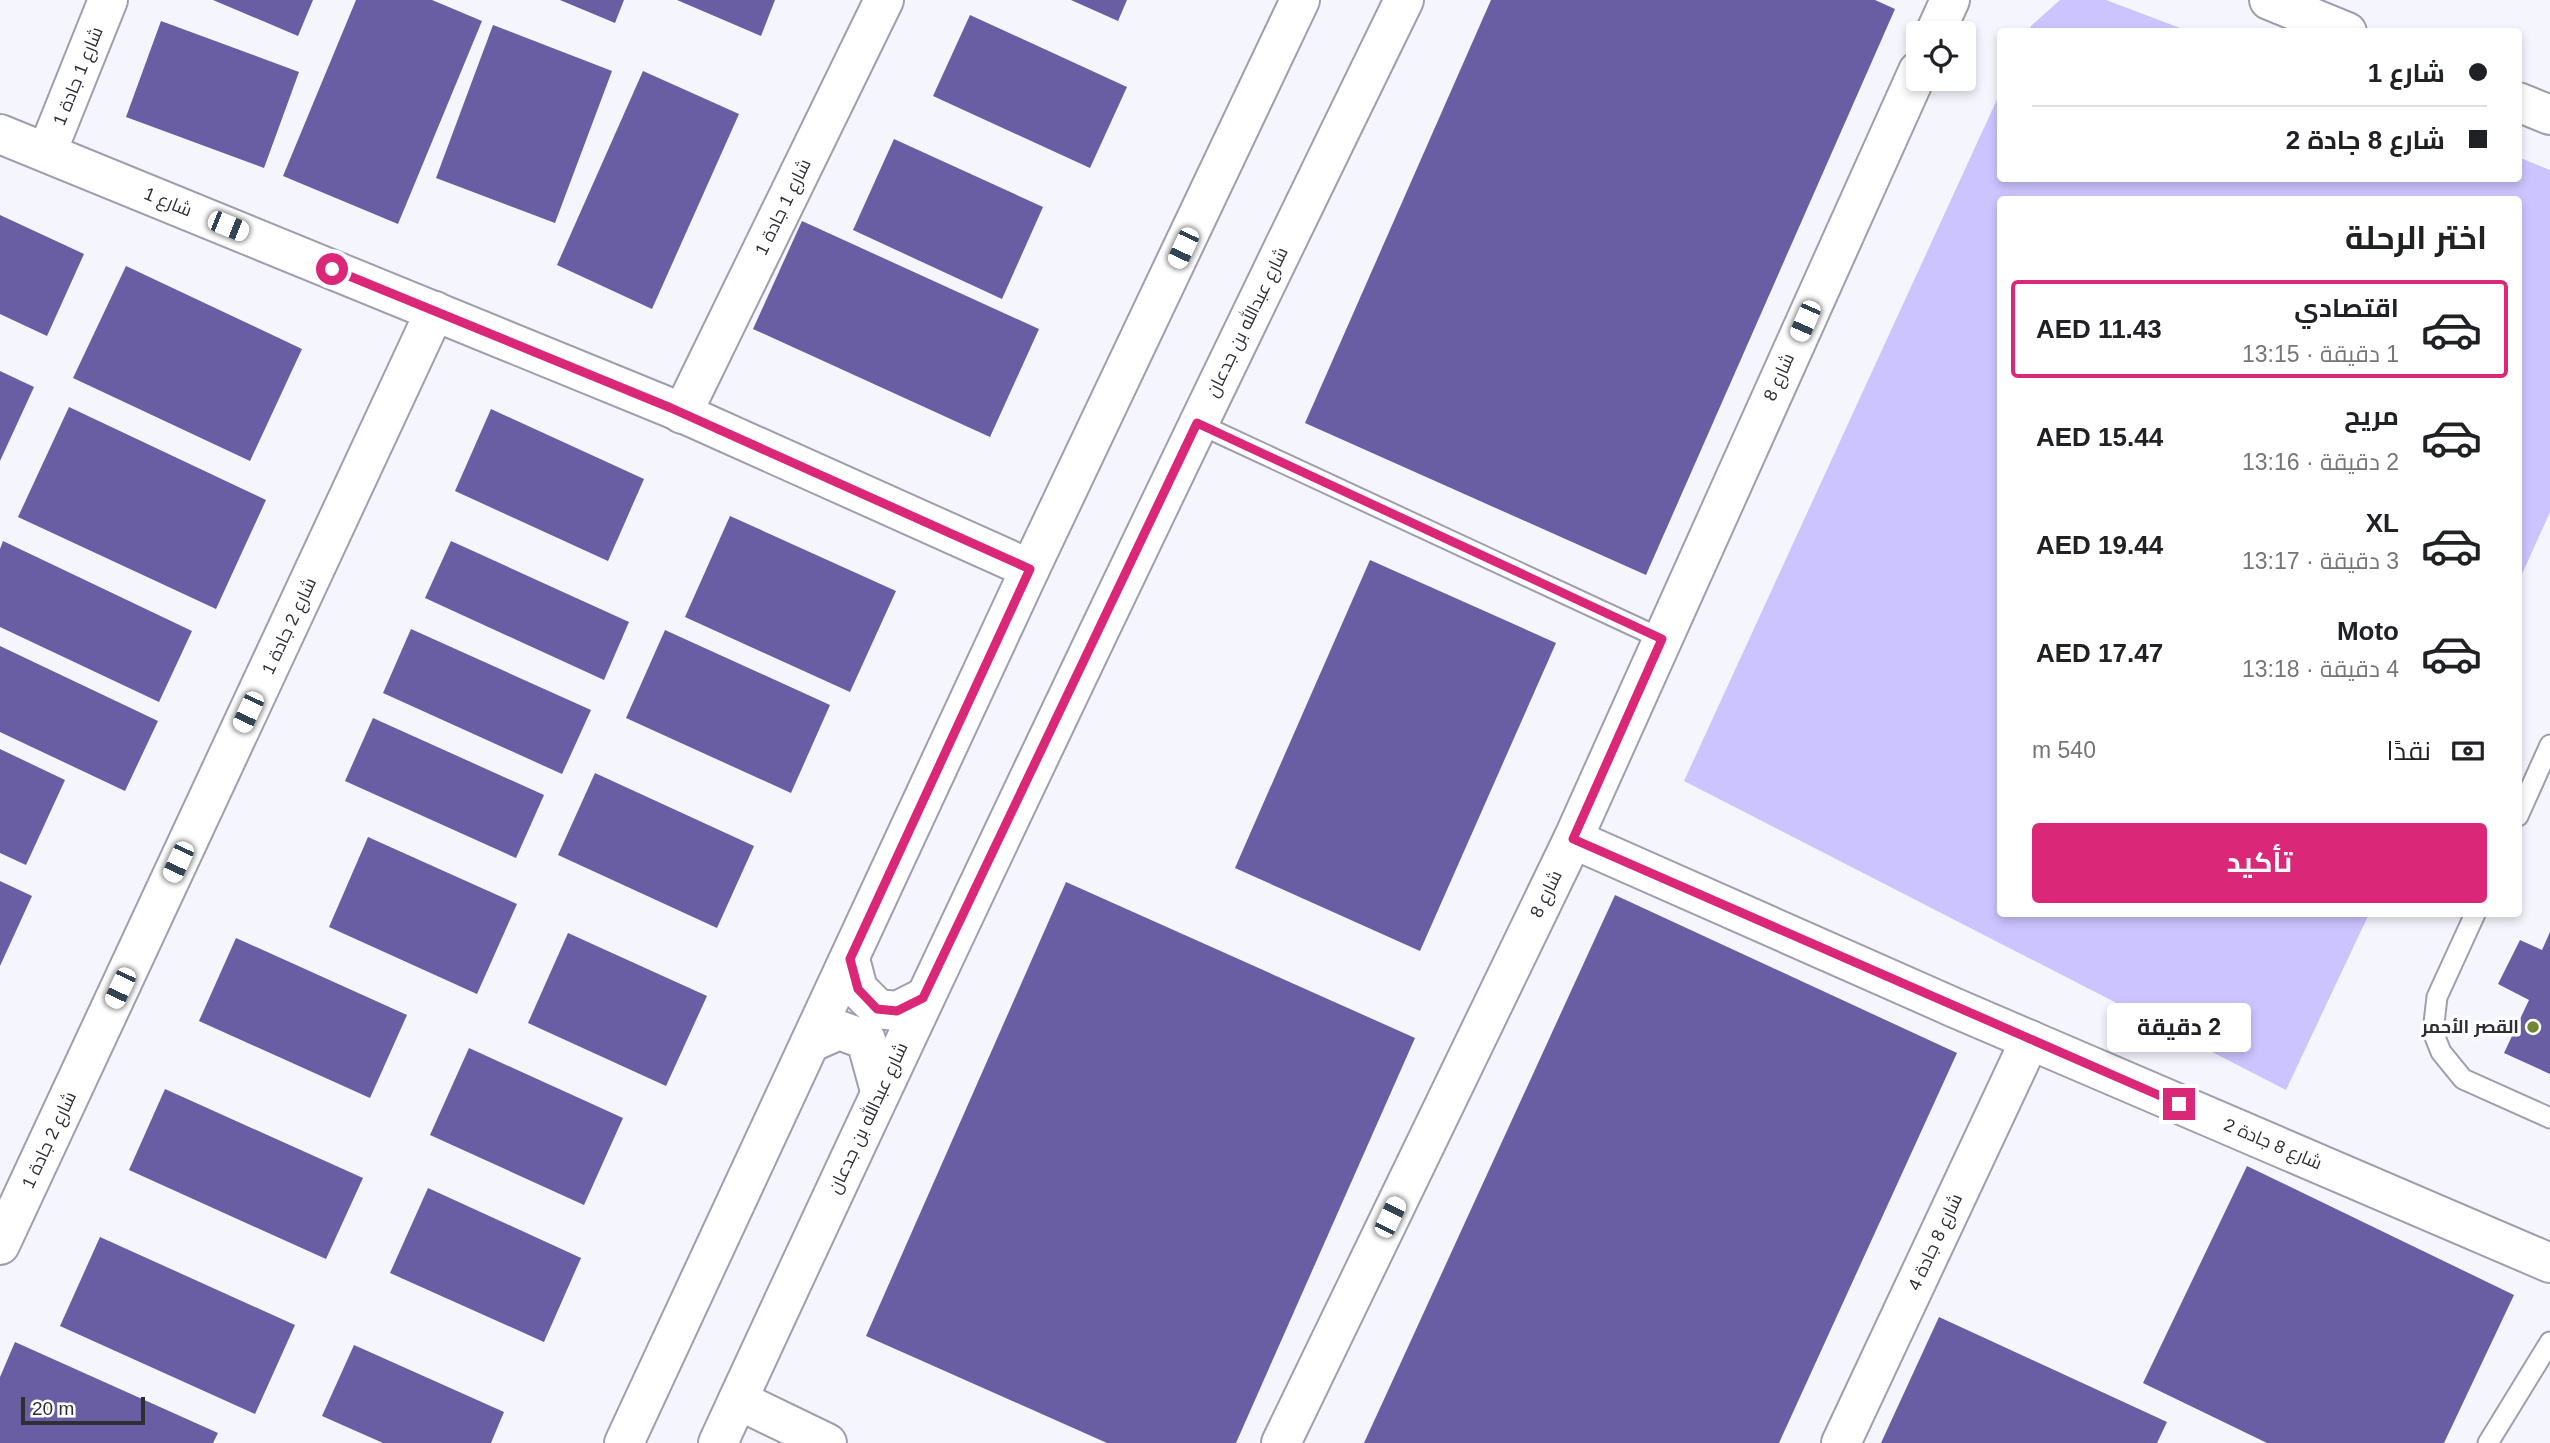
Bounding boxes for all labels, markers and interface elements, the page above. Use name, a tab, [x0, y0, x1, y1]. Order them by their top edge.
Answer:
map controls	[1906, 21, 1976, 91]
button: locate	[1906, 21, 1976, 91]
street label: شارع 1 جادة 1	[49, 24, 109, 129]
text: شارع 1	[2368, 58, 2445, 88]
text: شارع 8 جادة 2	[2286, 125, 2445, 155]
street label: شارع 1 جادة 1	[751, 156, 817, 259]
street label: شارع 1	[140, 183, 195, 222]
car	[205, 208, 252, 244]
text: اختر الرحلة	[2345, 220, 2487, 256]
car	[1165, 225, 1202, 271]
street label: شارع عبدالله بن جدعان	[1200, 243, 1294, 401]
route start	[316, 253, 348, 285]
text: اقتصادي	[2294, 293, 2399, 323]
car	[1787, 298, 1824, 344]
icon: car	[2420, 298, 2483, 361]
text: AED 11.43	[2036, 314, 2162, 344]
text: 1 دقيقة · 13:15	[2242, 341, 2399, 367]
street label: شارع 8	[1760, 350, 1800, 405]
text: مريح	[2344, 401, 2399, 431]
icon: car	[2420, 406, 2483, 469]
text: AED 15.44	[2036, 422, 2163, 452]
text: 2 دقيقة · 13:16	[2242, 449, 2399, 475]
text: XL	[2366, 508, 2399, 538]
icon: car	[2420, 514, 2483, 577]
text: AED 19.44	[2036, 530, 2163, 560]
text: 3 دقيقة · 13:17	[2242, 548, 2399, 574]
street label: شارع 2 جادة 1	[258, 574, 322, 678]
text: Moto	[2337, 616, 2399, 646]
icon: car	[2420, 622, 2483, 685]
text: AED 17.47	[2036, 638, 2163, 668]
text: 4 دقيقة · 13:18	[2242, 656, 2399, 682]
car	[230, 689, 267, 735]
icon: cash	[2449, 732, 2487, 770]
text: نقدًا	[2387, 736, 2431, 766]
text: 540 m	[2032, 737, 2096, 763]
button: تأكيد	[2032, 823, 2487, 903]
car	[160, 839, 197, 885]
street label: شارع 8	[1526, 867, 1568, 922]
car	[102, 965, 139, 1011]
callout: 2 دقيقة	[2107, 1002, 2251, 1052]
text: 2 دقيقة	[2137, 1014, 2221, 1040]
place label: القصر الأحمر	[2421, 1017, 2519, 1038]
marker: القصر الأحمر	[2525, 1019, 2541, 1035]
street label: شارع عبدالله بن جدعان	[822, 1039, 914, 1197]
street label: شارع 2 جادة 1	[18, 1088, 82, 1192]
route end	[2163, 1088, 2195, 1120]
street label: شارع 8 جادة 2	[2220, 1114, 2325, 1175]
street label: شارع 8 جادة 4	[1904, 1190, 1968, 1294]
car	[1372, 1194, 1409, 1240]
scale bar	[21, 1394, 145, 1426]
text: 20 m	[32, 1398, 74, 1419]

